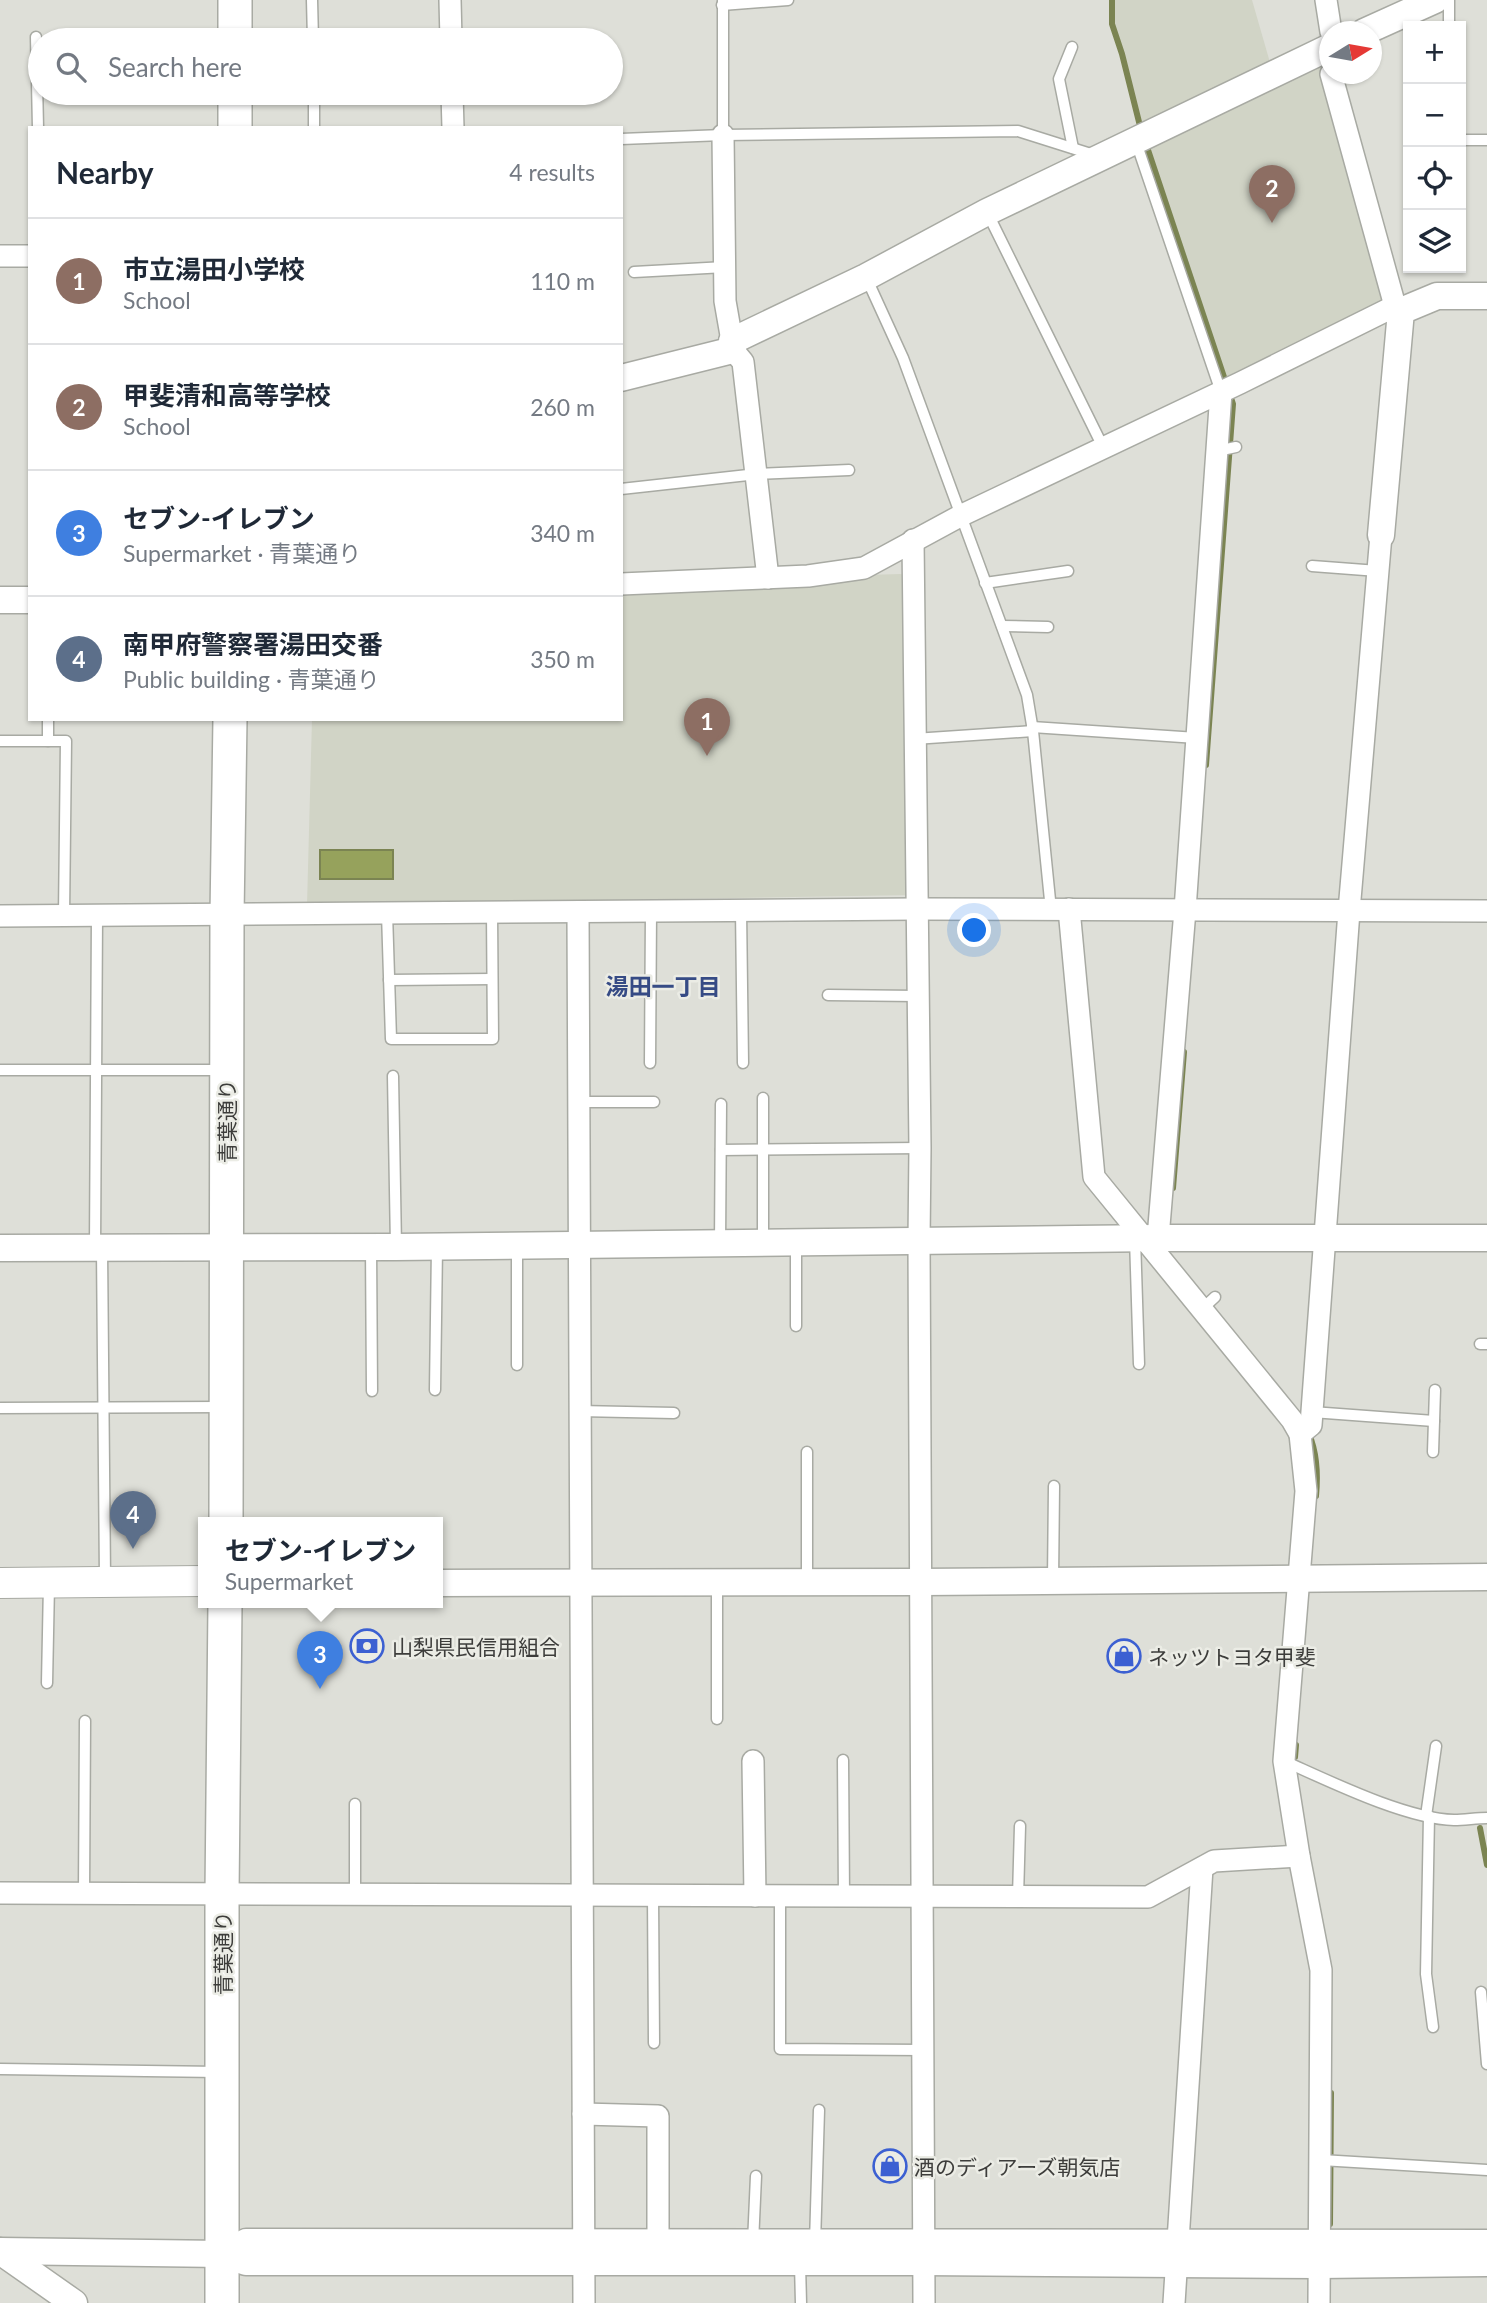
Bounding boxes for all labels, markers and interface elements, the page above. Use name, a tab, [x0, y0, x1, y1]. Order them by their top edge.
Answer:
north arrow	[1319, 21, 1382, 84]
map controls	[1403, 21, 1466, 273]
button: +	[1403, 21, 1466, 84]
search box	[28, 28, 623, 105]
icon: search	[52, 48, 90, 86]
text: Search here	[108, 51, 242, 83]
button: −	[1403, 84, 1466, 147]
button: locate	[1403, 147, 1466, 210]
text: Nearby	[56, 154, 154, 190]
text: 4 results	[509, 158, 595, 186]
pin: 2	[1249, 165, 1295, 223]
button: layers	[1403, 210, 1466, 273]
text: 市立湯田小学校	[123, 253, 305, 285]
text: 1	[72, 267, 86, 295]
text: 110 m	[530, 267, 595, 295]
text: School	[123, 286, 191, 314]
text: 甲斐清和高等学校	[123, 379, 331, 411]
text: 2	[72, 393, 86, 421]
text: 260 m	[530, 393, 595, 421]
text: School	[123, 412, 191, 440]
text: セブン-イレブン	[123, 502, 315, 534]
text: 3	[72, 519, 86, 547]
text: 340 m	[530, 519, 595, 547]
text: Supermarket · 青葉通り	[123, 539, 361, 567]
text: 南甲府警察署湯田交番	[123, 628, 383, 660]
text: 4	[72, 645, 86, 673]
text: 350 m	[530, 645, 595, 673]
text: Public building · 青葉通り	[123, 665, 380, 693]
pin: 1	[684, 698, 730, 756]
your location	[957, 913, 991, 947]
district label: 湯田一丁目	[606, 972, 721, 1000]
street label: 青葉通り	[214, 1079, 239, 1163]
pin: 4	[110, 1491, 156, 1549]
popup	[198, 1517, 443, 1608]
text: セブン-イレブン	[225, 1534, 416, 1566]
text: Supermarket	[225, 1567, 353, 1595]
bank icon: 山梨県民信用組合	[348, 1627, 386, 1665]
pin: 3	[297, 1631, 343, 1689]
place label: 山梨県民信用組合	[392, 1634, 560, 1659]
shop icon: ネッツトヨタ甲斐	[1105, 1637, 1143, 1675]
place label: ネッツトヨタ甲斐	[1148, 1644, 1316, 1669]
street label: 青葉通り	[210, 1911, 235, 1995]
shop icon: 酒のディアーズ朝気店	[871, 2147, 909, 2185]
place label: 酒のディアーズ朝気店	[914, 2154, 1120, 2179]

